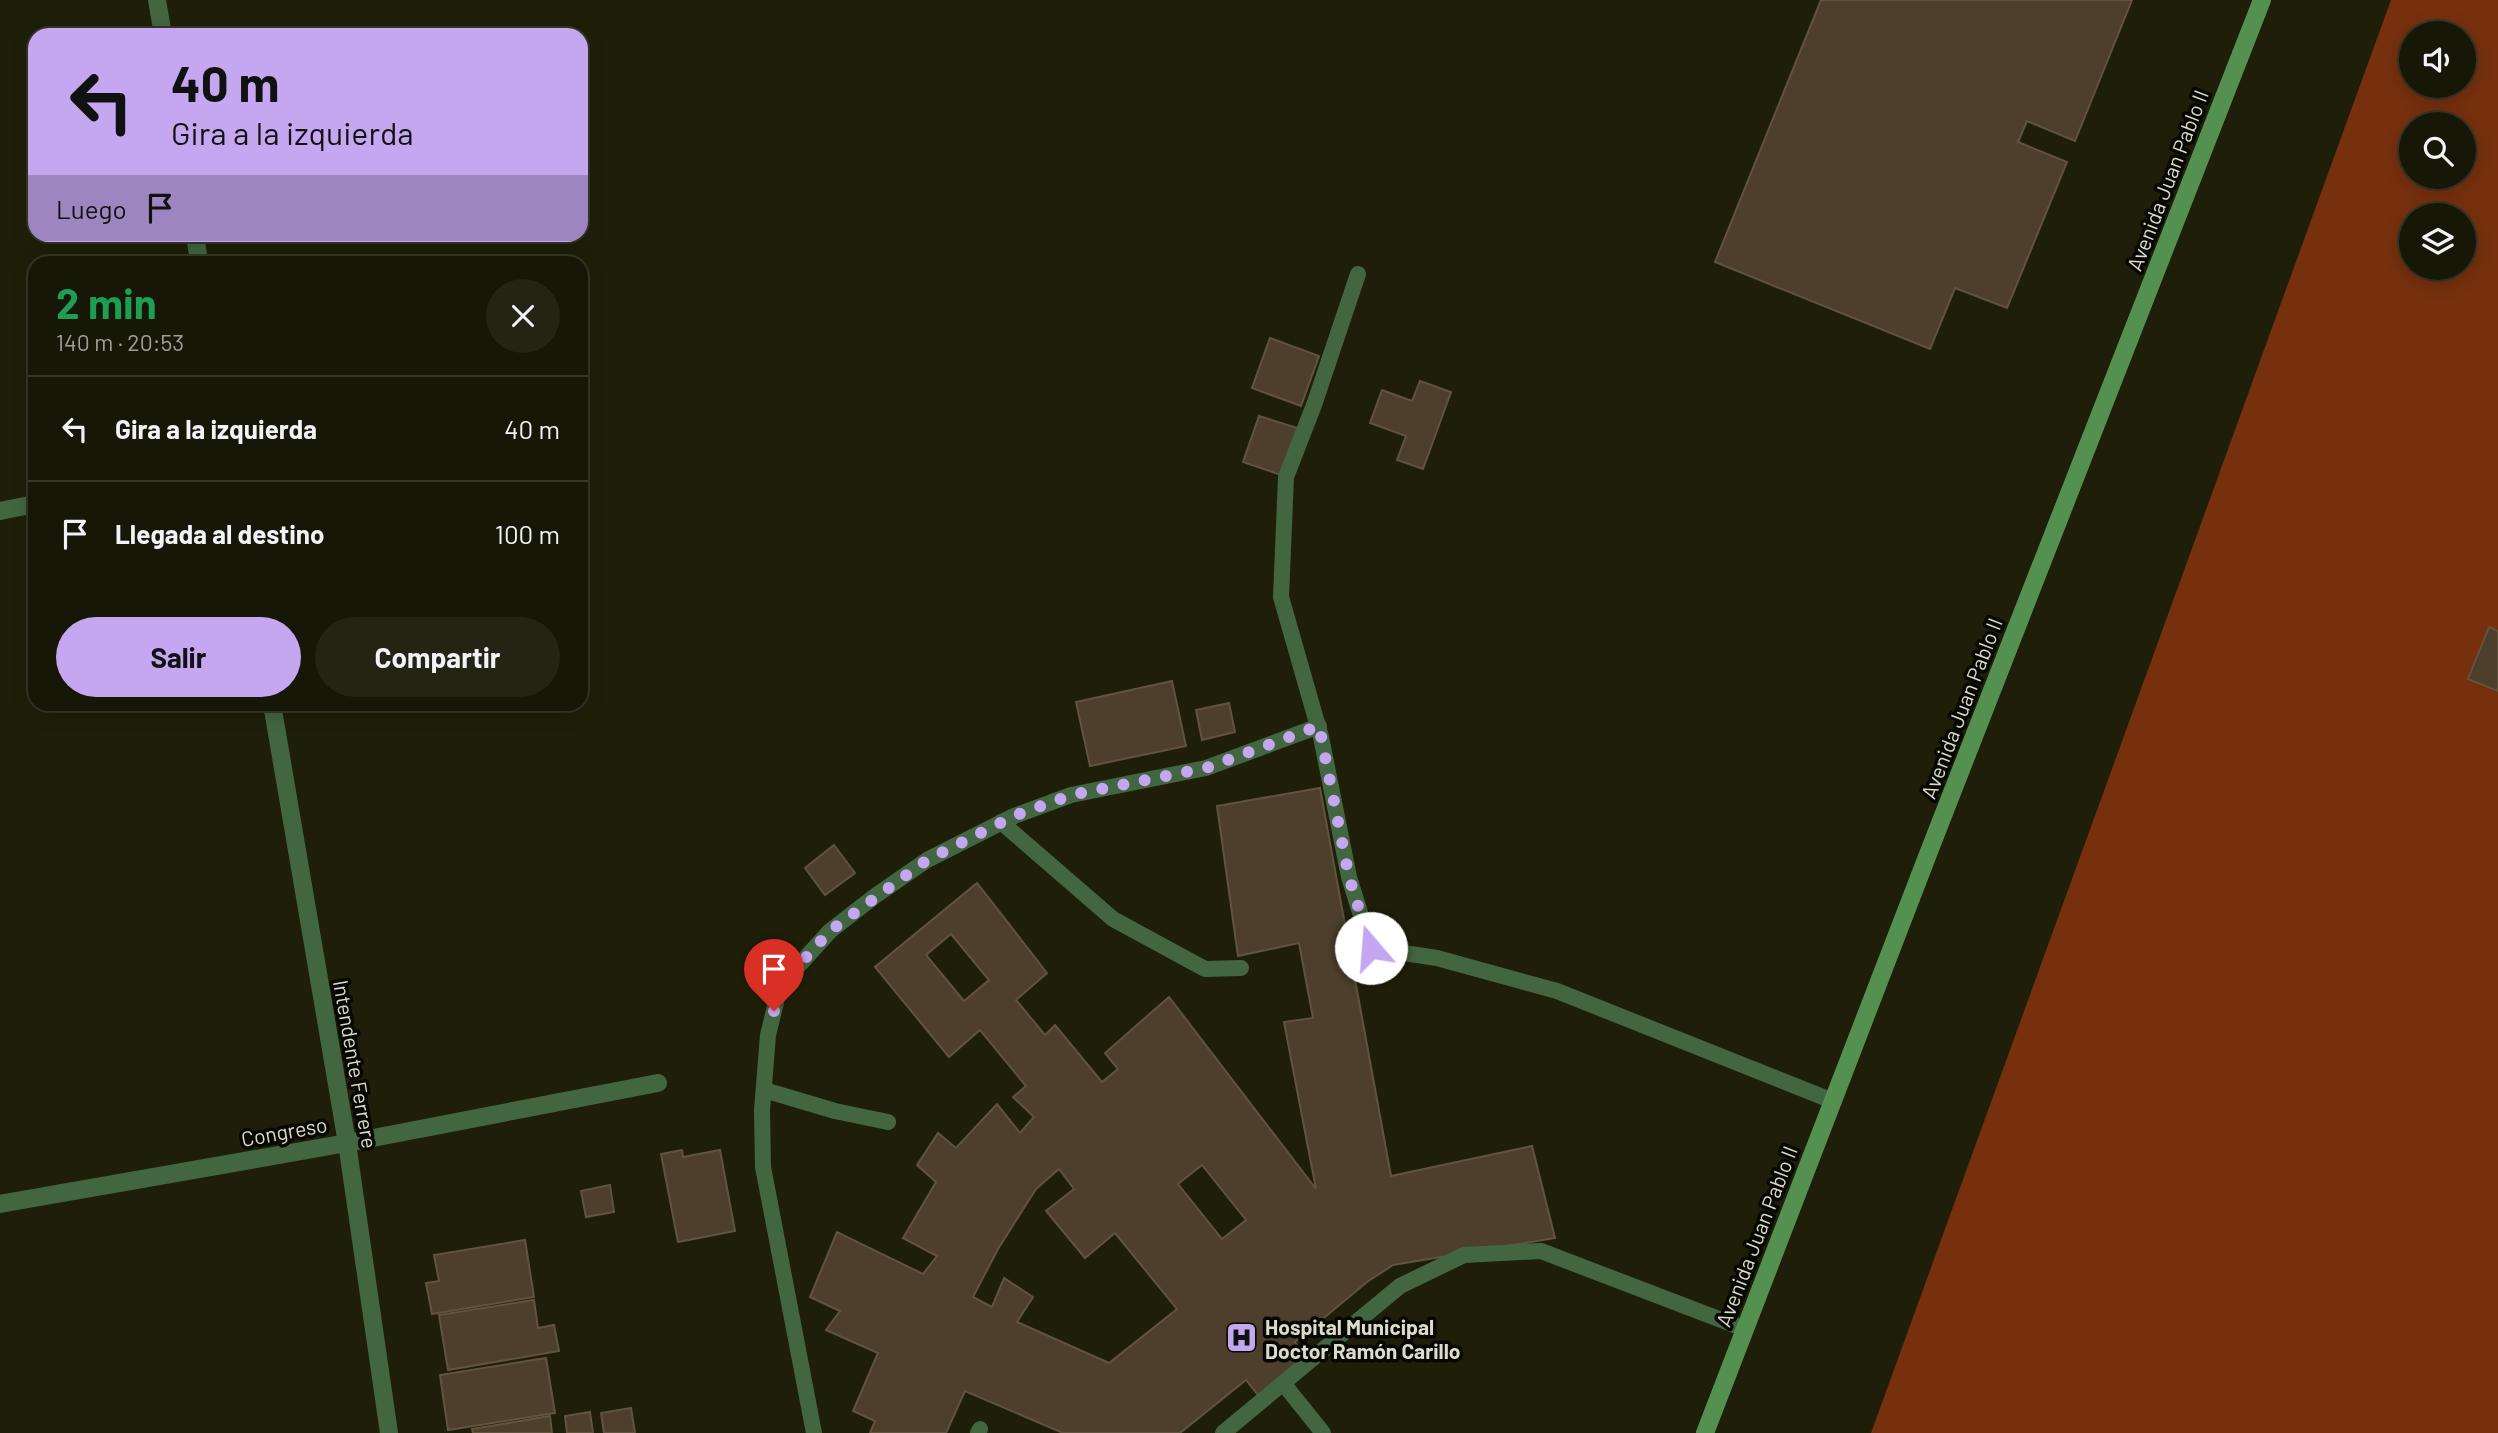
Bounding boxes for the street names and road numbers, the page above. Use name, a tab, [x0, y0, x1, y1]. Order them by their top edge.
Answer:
street label: Avenida Juan Pablo II	[2121, 86, 2213, 274]
street label: Avenida Juan Pablo II	[1915, 614, 2007, 802]
street label: Intendente Ferrere	[329, 978, 383, 1150]
street label: Congreso	[239, 1111, 329, 1151]
street label: Avenida Juan Pablo II	[1710, 1142, 1802, 1330]

